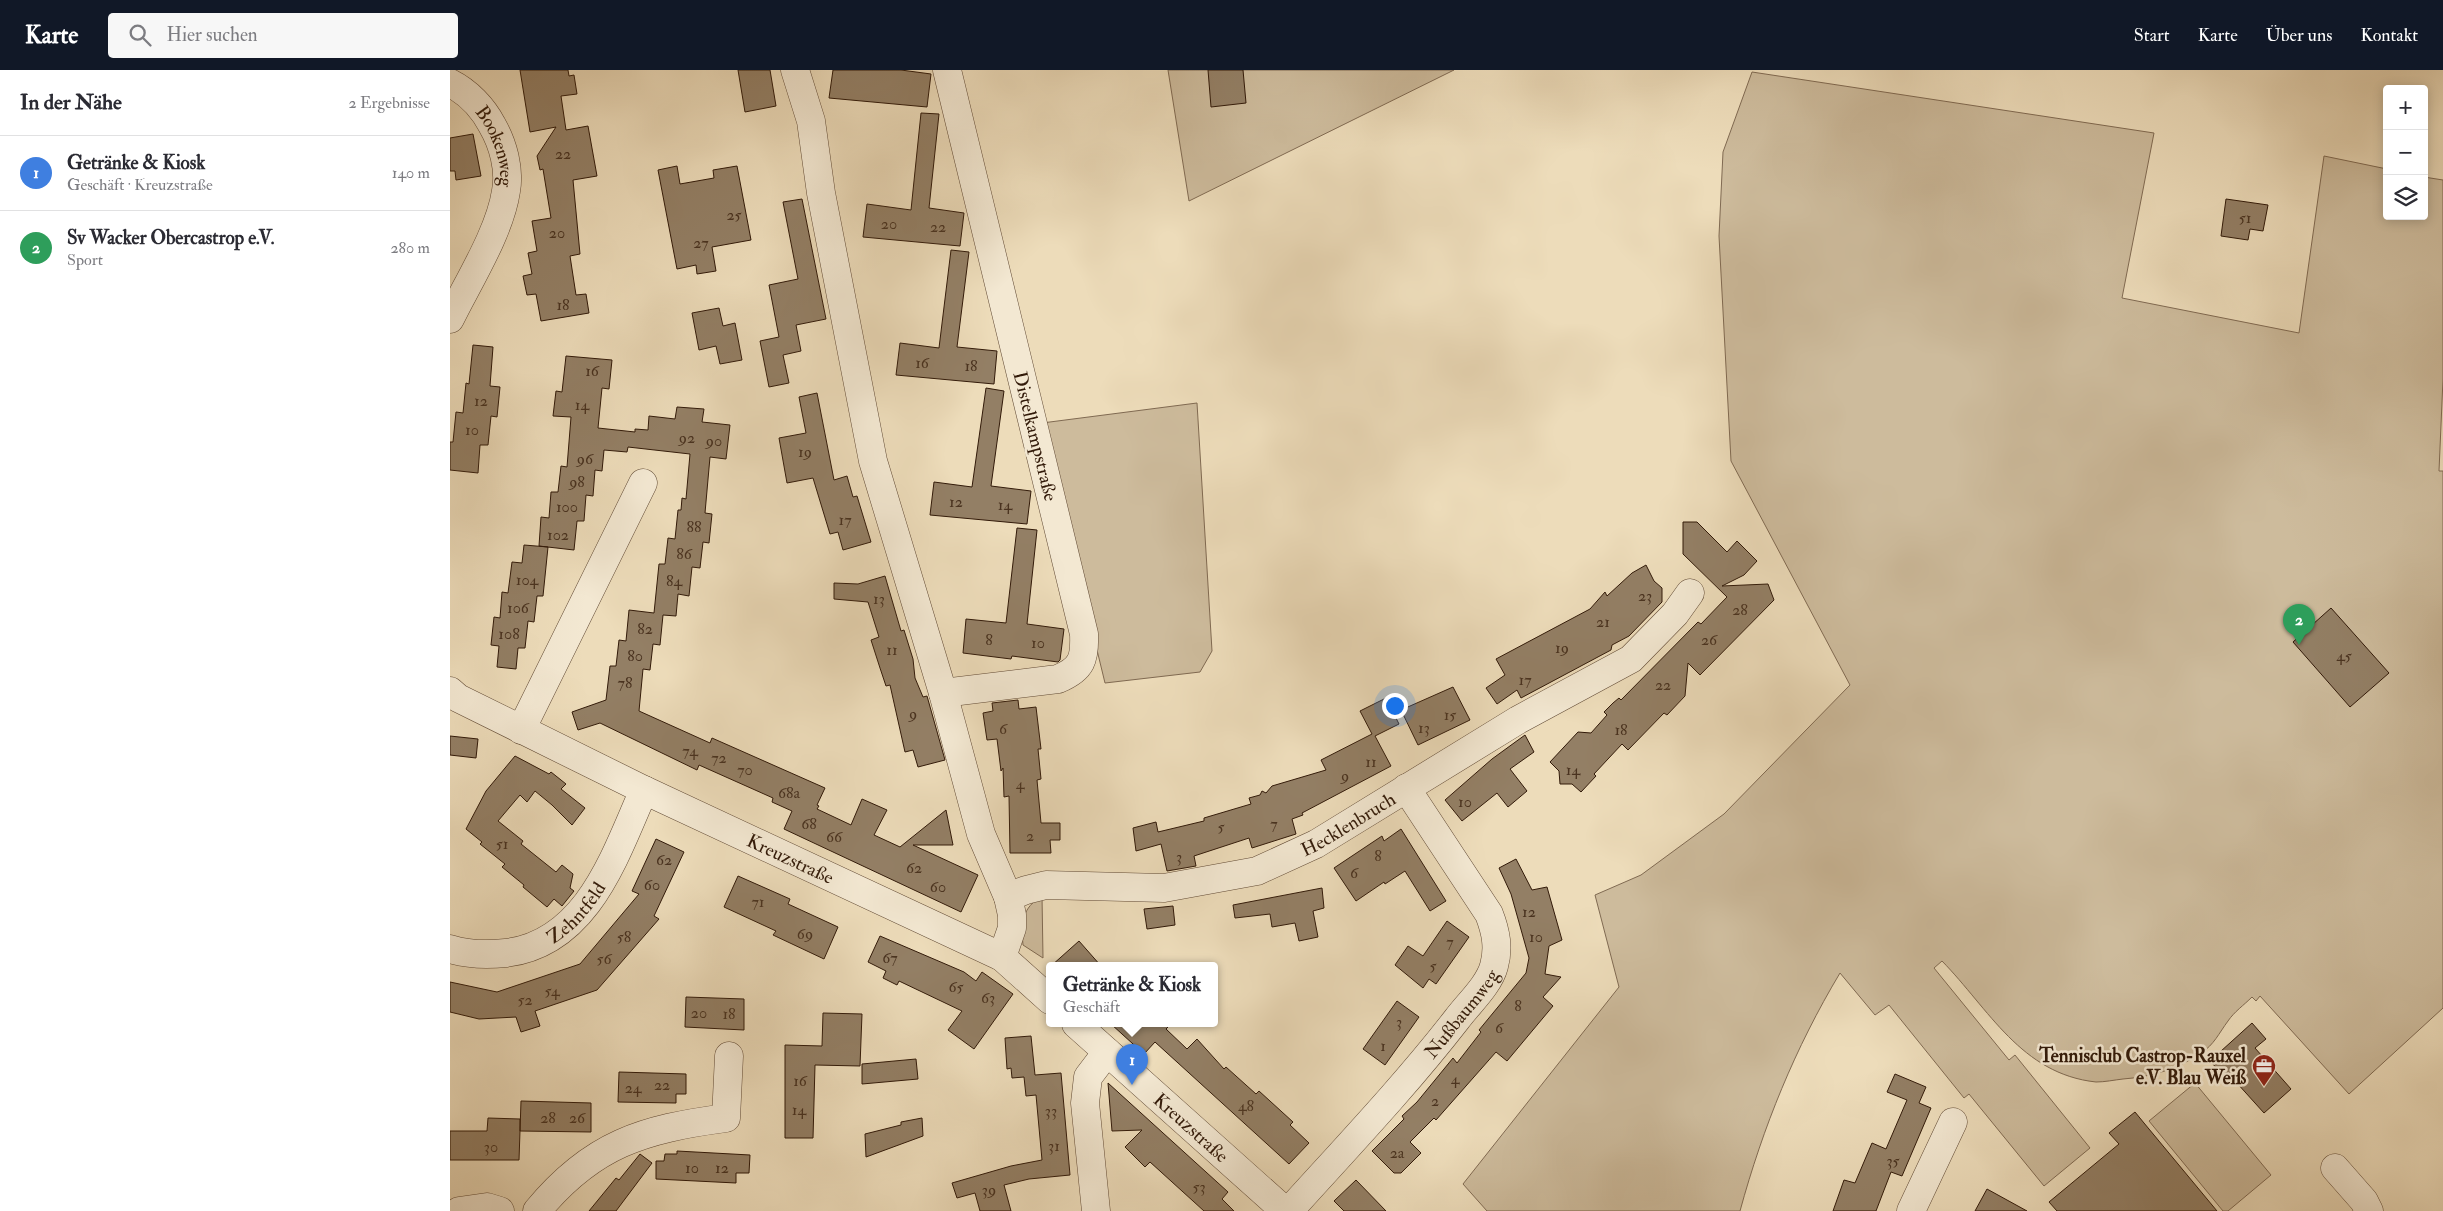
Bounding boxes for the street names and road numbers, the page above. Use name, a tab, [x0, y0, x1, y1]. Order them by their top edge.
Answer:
street label: Bookenweg	[470, 101, 518, 188]
street label: Distelkampstraße	[1006, 369, 1063, 504]
street label: Hecklenbruch	[1297, 787, 1400, 862]
street label: Kreuzstraße	[743, 829, 838, 890]
street label: Zehntfeld	[543, 877, 612, 950]
street label: Nußbaumweg	[1419, 965, 1505, 1064]
street label: Kreuzstraße	[1148, 1088, 1234, 1168]

